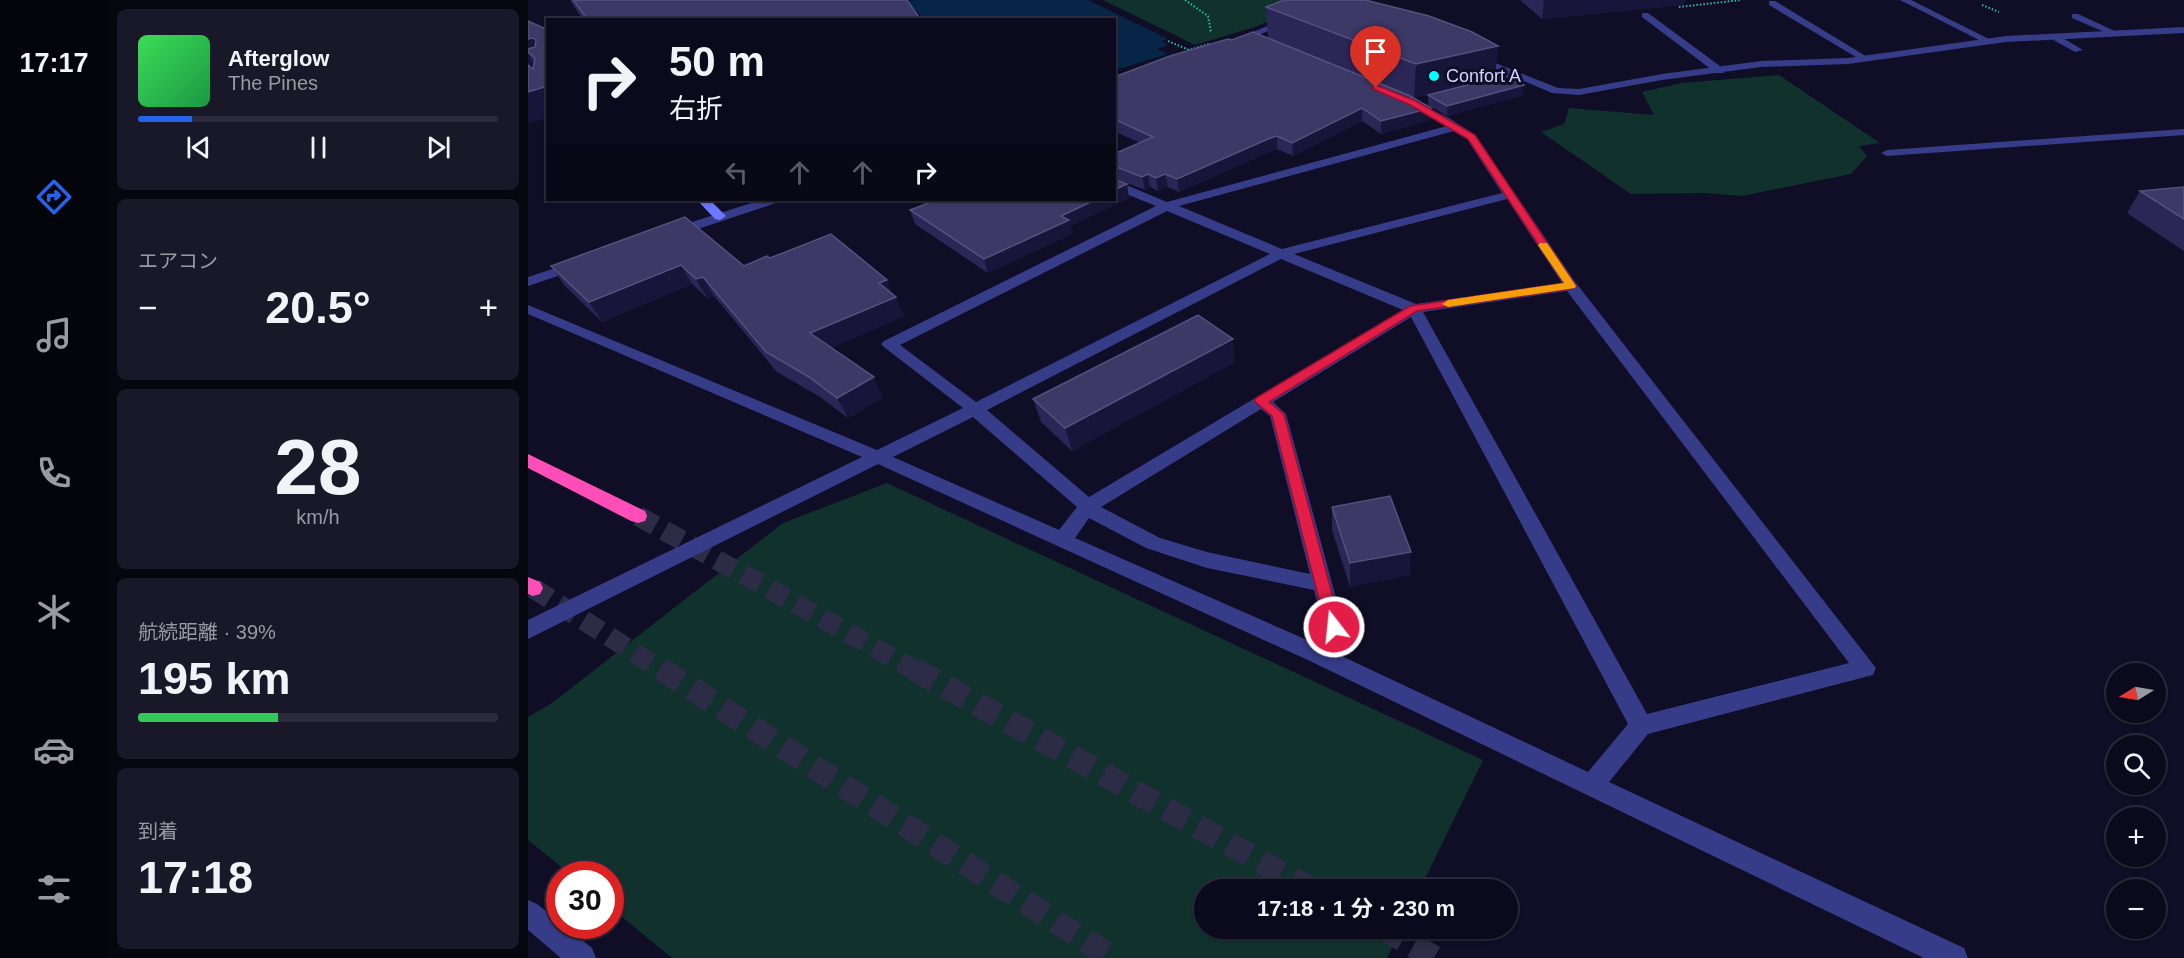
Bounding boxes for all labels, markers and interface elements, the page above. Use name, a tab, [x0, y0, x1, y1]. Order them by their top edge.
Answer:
pin	[1350, 26, 1401, 88]
icon: arrive	[1359, 35, 1392, 68]
text: 50 m	[669, 38, 765, 85]
icon: right	[570, 42, 648, 120]
text: Afterglow	[228, 46, 329, 71]
text: 17:17	[19, 48, 89, 78]
place label: Confort A	[1446, 66, 1521, 86]
marker: Confort A	[1427, 69, 1441, 83]
text: The Pines	[228, 72, 318, 94]
text: 右折	[669, 94, 723, 124]
icon: previous	[182, 131, 215, 164]
icon: pause	[302, 131, 335, 164]
icon: next	[422, 131, 455, 164]
icon: left	[720, 156, 753, 189]
icon: ahead	[783, 156, 816, 189]
icon: ahead	[846, 156, 879, 189]
icon: right	[909, 156, 942, 189]
icon: directions	[33, 176, 75, 218]
text: エアコン	[138, 250, 218, 272]
text: 20.5°	[265, 282, 371, 333]
text: −	[138, 289, 157, 326]
text: +	[479, 289, 498, 326]
icon: music	[33, 314, 75, 356]
text: 28	[275, 423, 361, 511]
icon: phone	[33, 452, 75, 494]
text: km/h	[296, 506, 340, 528]
icon: climate	[33, 591, 75, 633]
position arrow	[1302, 595, 1366, 659]
text: 航続距離 · 39%	[138, 621, 276, 643]
text: 195 km	[138, 653, 291, 704]
north arrow	[2106, 663, 2166, 723]
map controls	[2106, 663, 2166, 939]
icon: car	[33, 729, 75, 771]
button: search	[2106, 735, 2166, 795]
button: +	[2106, 807, 2166, 867]
text: 到着	[138, 820, 178, 842]
text: 17:18	[138, 852, 253, 903]
speed limit sign: 30	[546, 861, 624, 939]
icon: filters	[33, 868, 75, 910]
button: −	[2106, 879, 2166, 939]
text: 17:18 · 1 分 · 230 m	[1257, 896, 1455, 921]

